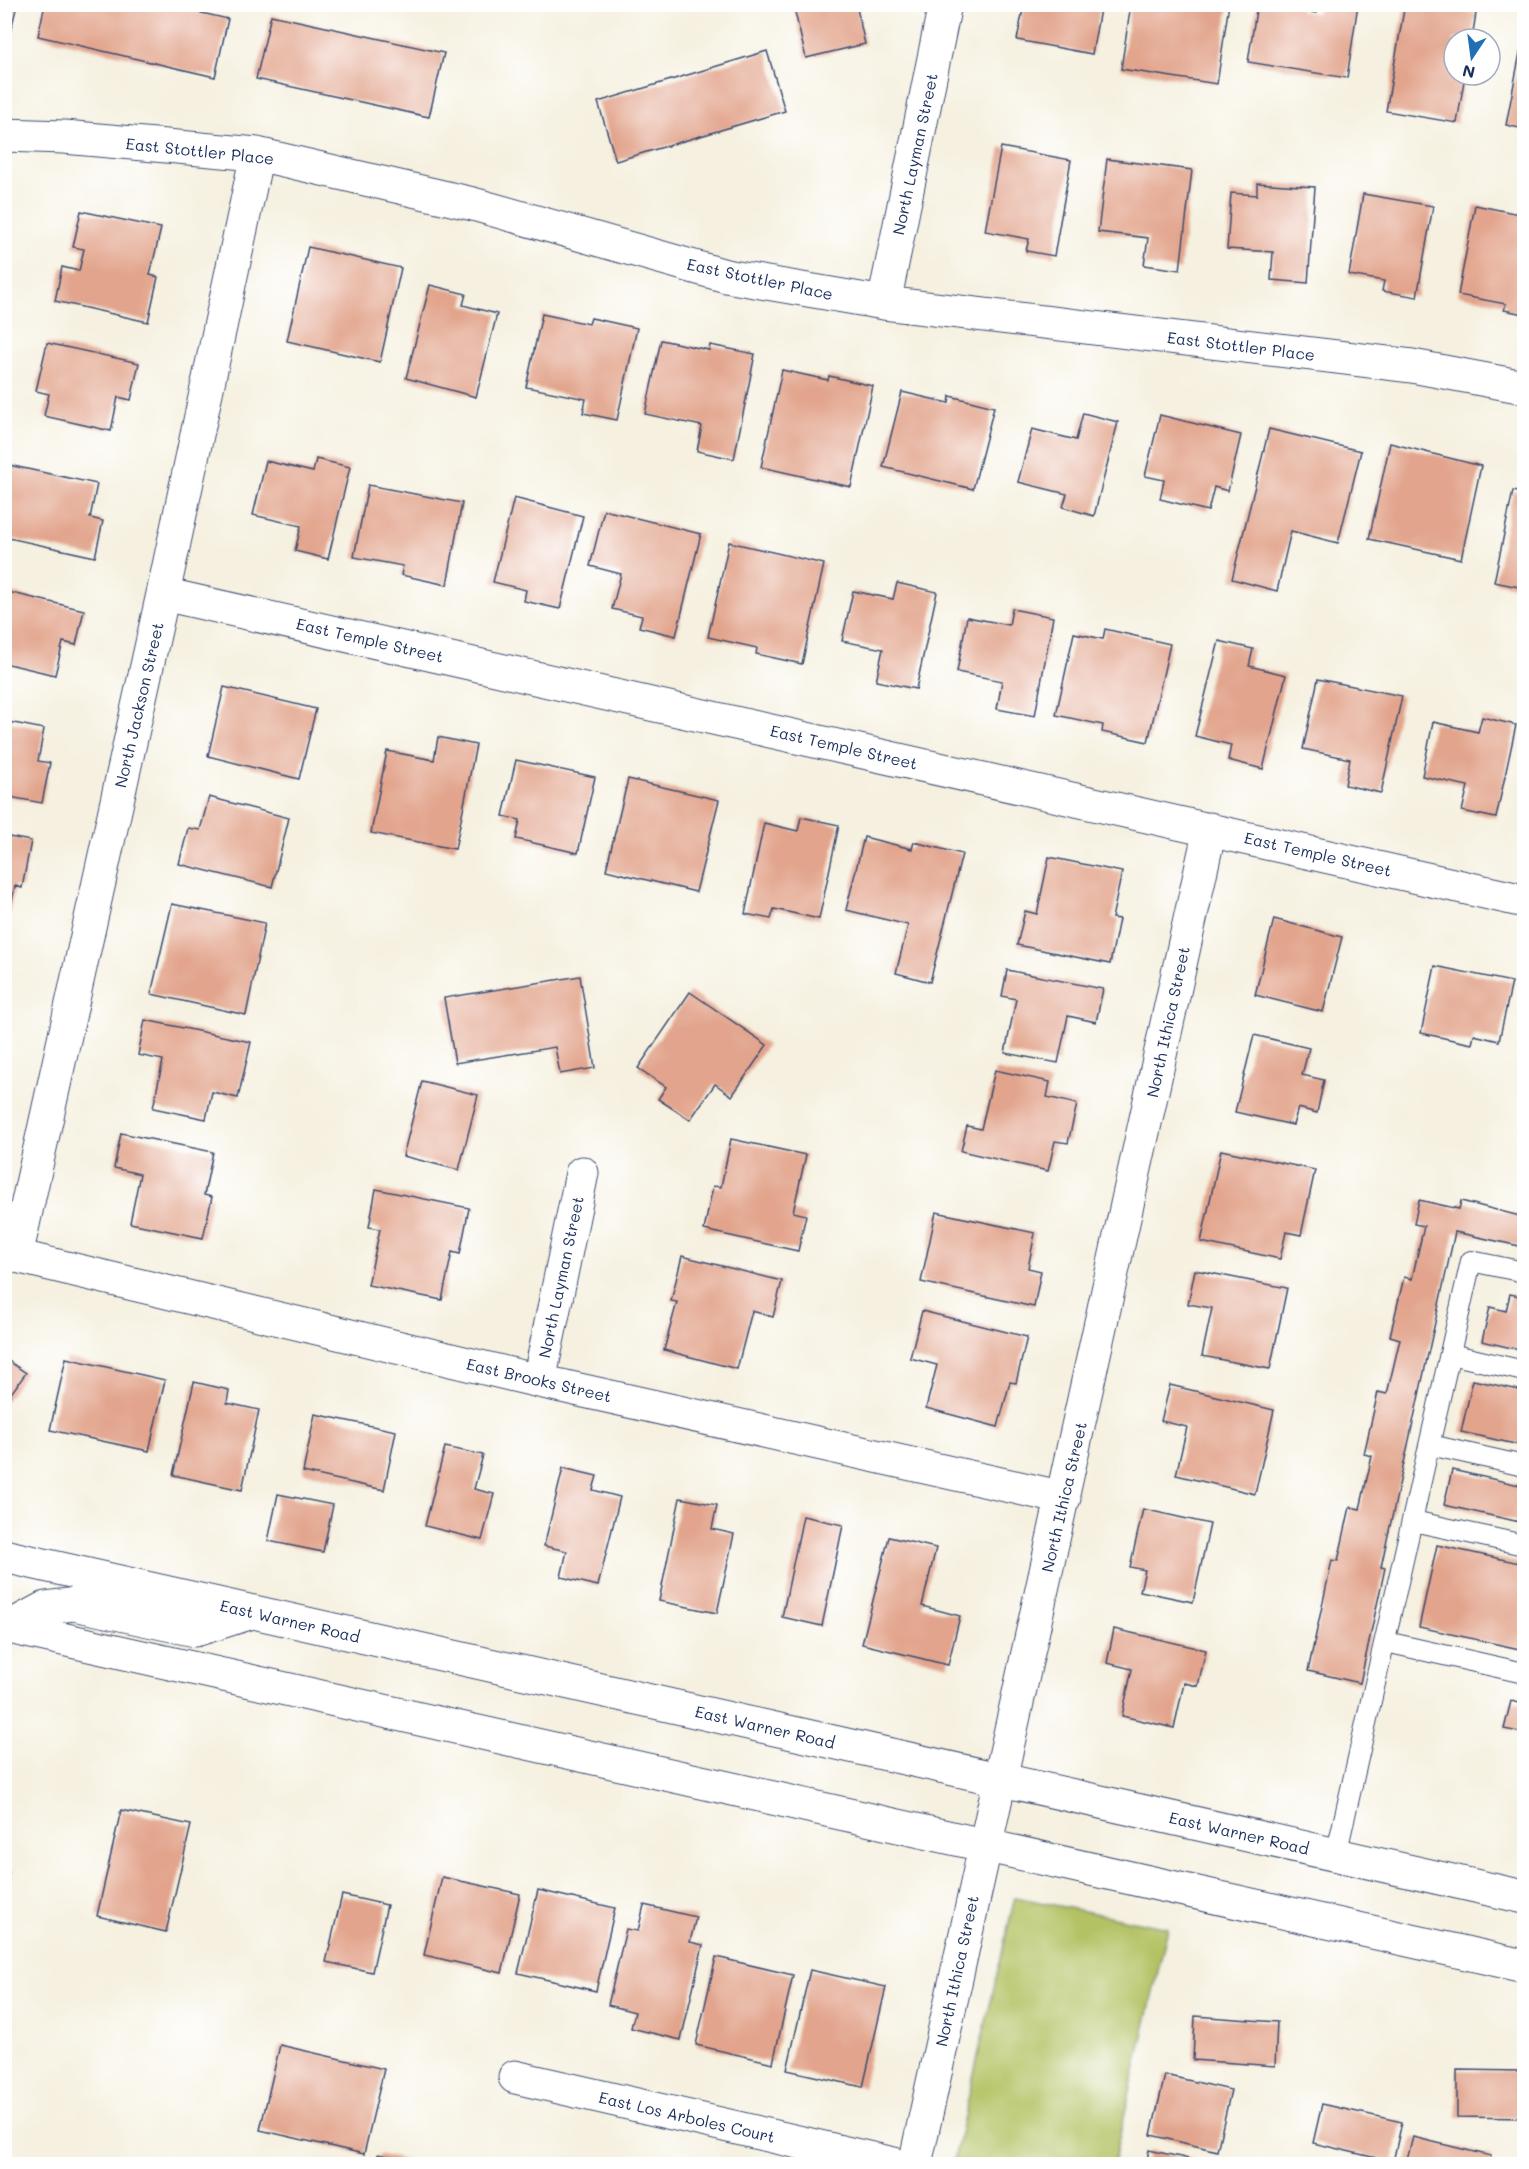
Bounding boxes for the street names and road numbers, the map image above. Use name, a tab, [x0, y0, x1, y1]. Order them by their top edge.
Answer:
street label: North Layman Street	[887, 71, 942, 237]
street label: East Stottler Place	[125, 132, 275, 169]
street label: East Stottler Place	[685, 253, 835, 304]
street label: East Stottler Place	[1166, 326, 1316, 365]
street label: East Temple Street	[294, 612, 446, 667]
street label: North Jackson Street	[109, 620, 168, 790]
street label: East Temple Street	[768, 719, 920, 774]
street label: East Temple Street	[1242, 826, 1394, 881]
street label: North Ithica Street	[1141, 944, 1194, 1099]
street label: North Layman Street	[533, 1194, 588, 1360]
street label: East Brooks Street	[464, 1353, 614, 1406]
street label: North Ithica Street	[1036, 1420, 1091, 1574]
street label: East Warner Road	[218, 1594, 362, 1647]
street label: East Warner Road	[693, 1700, 837, 1753]
street label: East Warner Road	[1167, 1806, 1311, 1859]
street label: North Ithica Street	[930, 1893, 983, 2048]
street label: East Los Arboles Court	[597, 2086, 777, 2147]

